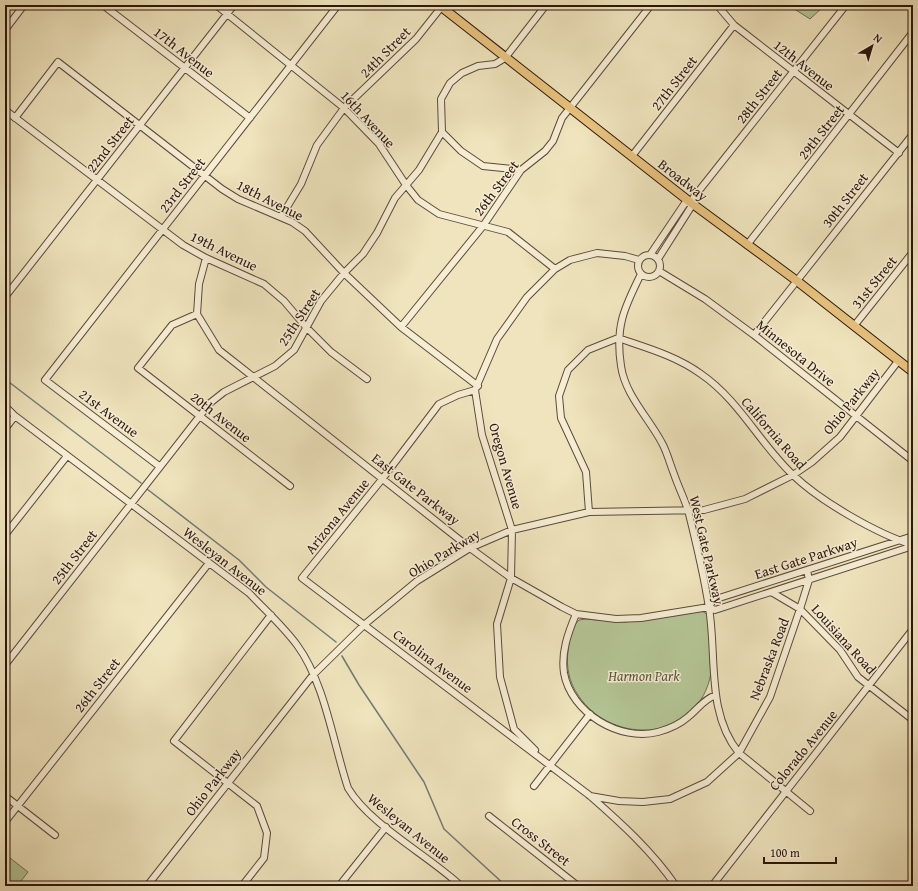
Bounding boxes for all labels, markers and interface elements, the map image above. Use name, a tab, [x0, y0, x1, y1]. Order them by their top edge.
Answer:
street label: 17th Avenue	[149, 22, 219, 82]
street label: 24th Street	[355, 22, 415, 82]
north arrow	[852, 26, 892, 66]
text: N	[870, 30, 886, 47]
street label: 12th Avenue	[769, 35, 839, 95]
street label: 27th Street	[646, 51, 702, 115]
street label: 28th Street	[731, 64, 787, 128]
street label: 16th Avenue	[336, 86, 400, 153]
street label: 29th Street	[793, 100, 849, 164]
street label: 22nd Street	[81, 111, 139, 177]
street label: 23rd Street	[154, 153, 210, 217]
street label: Broadway	[654, 154, 712, 206]
street label: 26th Street	[469, 156, 524, 220]
street label: 30th Street	[817, 168, 873, 232]
street label: 18th Avenue	[233, 175, 307, 226]
street label: 19th Avenue	[187, 226, 261, 276]
street label: 31st Street	[847, 251, 901, 313]
street label: 25th Street	[273, 284, 325, 350]
street label: Minnesota Drive	[752, 315, 840, 391]
street label: Ohio Parkway	[818, 363, 884, 439]
street label: 21st Avenue	[75, 384, 143, 442]
street label: 20th Avenue	[186, 387, 256, 447]
street label: California Road	[737, 392, 812, 474]
street label: Oregon Avenue	[484, 421, 528, 512]
street label: East Gate Parkway	[368, 448, 464, 530]
street label: Arizona Avenue	[300, 474, 374, 558]
street label: West Gate Parkway	[685, 494, 729, 607]
street label: Wesleyan Avenue	[179, 522, 271, 600]
street label: Ohio Parkway	[404, 524, 484, 582]
street label: 25th Street	[46, 525, 102, 589]
street label: East Gate Parkway	[752, 532, 860, 584]
street label: Louisiana Road	[807, 599, 881, 679]
street label: Nebraska Road	[744, 614, 794, 703]
street label: Carolina Avenue	[389, 624, 477, 698]
street label: 26th Street	[69, 653, 125, 717]
park label: Harmon Park	[607, 666, 680, 686]
street label: Colorado Avenue	[764, 705, 842, 795]
street label: Ohio Parkway	[180, 744, 246, 820]
street label: Wesleyan Avenue	[363, 788, 455, 868]
street label: Cross Street	[507, 812, 575, 870]
scale bar	[764, 839, 836, 865]
text: 100 m	[770, 844, 800, 861]

